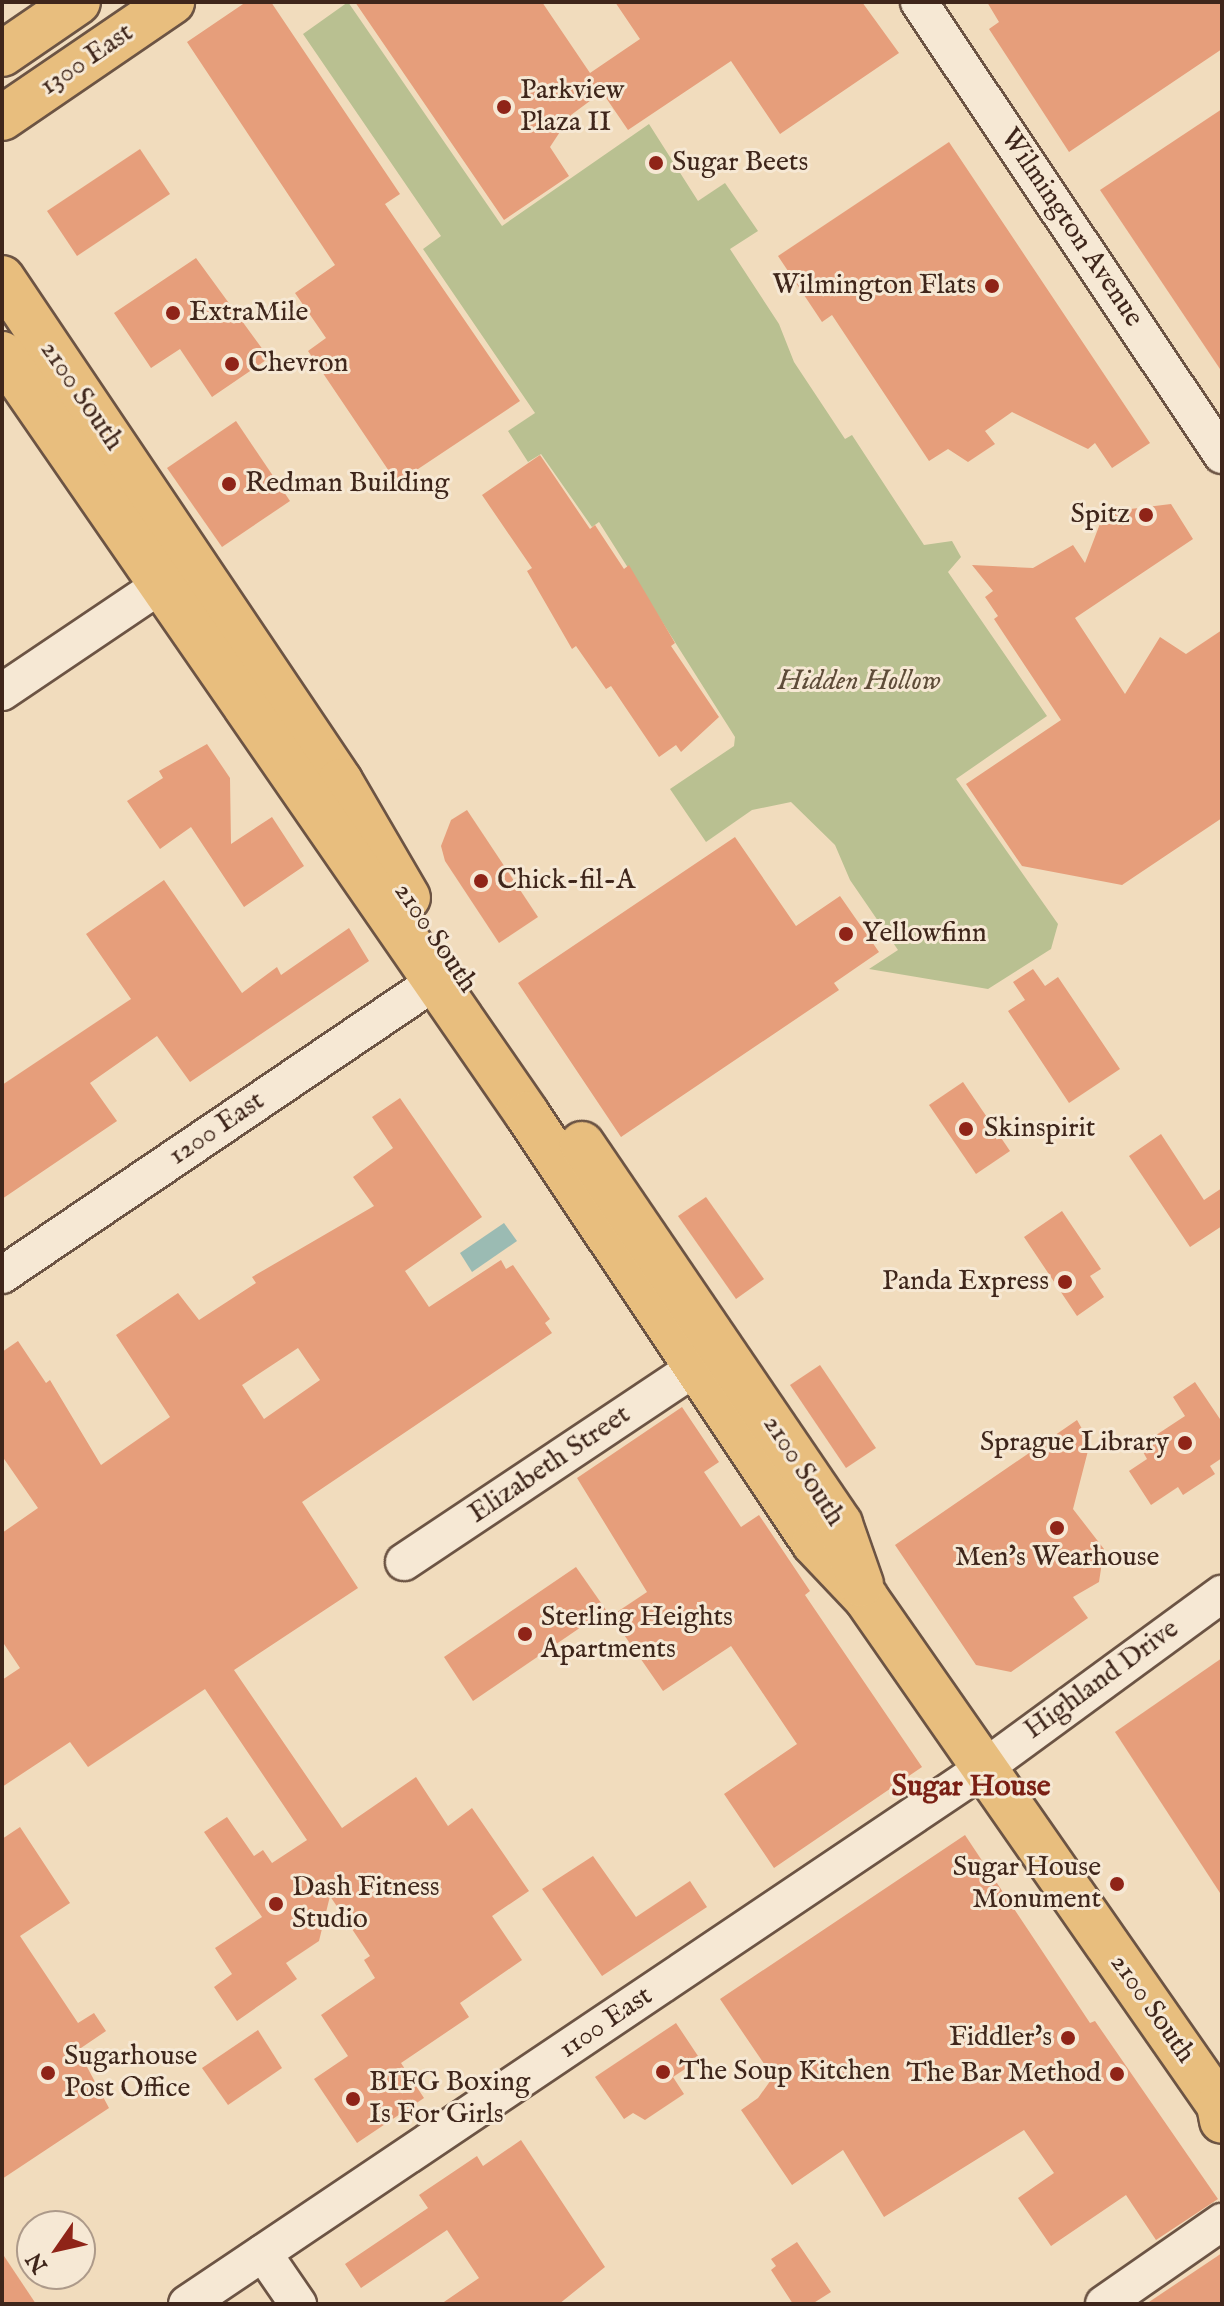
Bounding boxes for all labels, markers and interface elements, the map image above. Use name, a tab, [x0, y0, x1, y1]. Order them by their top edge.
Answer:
street label: 1300 East	[34, 17, 140, 103]
place label: Parkview Plaza II	[520, 74, 624, 140]
marker: Parkview Plaza II	[495, 98, 513, 116]
street label: Wilmington Avenue	[992, 122, 1150, 334]
place label: Sugar Beets	[672, 146, 808, 180]
marker: Sugar Beets	[647, 154, 665, 172]
place label: Wilmington Flats	[772, 269, 976, 303]
marker: Wilmington Flats	[983, 277, 1001, 295]
place label: ExtraMile	[189, 296, 308, 330]
marker: ExtraMile	[164, 304, 182, 322]
street label: 2100 South	[32, 335, 130, 457]
place label: Chevron	[248, 347, 348, 381]
marker: Chevron	[223, 355, 241, 373]
place label: Redman Building	[245, 467, 449, 501]
marker: Redman Building	[220, 475, 238, 493]
place label: Spitz	[1071, 498, 1130, 532]
marker: Spitz	[1137, 506, 1155, 524]
park label: Hidden Hollow	[778, 665, 940, 699]
place label: Chick-fil-A	[497, 864, 635, 898]
marker: Chick-fil-A	[472, 872, 490, 890]
street label: 2100 South	[386, 877, 484, 999]
place label: Yellowfinn	[862, 917, 987, 951]
marker: Yellowfinn	[837, 925, 855, 943]
street label: 1200 East	[163, 1085, 271, 1173]
place label: Skinspirit	[984, 1112, 1095, 1146]
marker: Skinspirit	[955, 1118, 977, 1140]
place label: Panda Express	[882, 1265, 1049, 1299]
marker: Panda Express	[1056, 1273, 1074, 1291]
street label: Elizabeth Street	[463, 1399, 637, 1531]
street label: 2100 South	[755, 1409, 851, 1533]
place label: Sprague Library	[980, 1426, 1169, 1460]
marker: Sprague Library	[1176, 1434, 1194, 1452]
marker: Men's Wearhouse	[1048, 1519, 1066, 1537]
place label: Men's Wearhouse	[955, 1541, 1159, 1575]
place label: Sterling Heights Apartments	[541, 1601, 733, 1667]
street label: Highland Drive	[1018, 1613, 1186, 1747]
marker: Sterling Heights Apartments	[516, 1625, 534, 1643]
district label: Sugar House	[892, 1769, 1050, 1805]
place label: Sugar House Monument	[953, 1851, 1101, 1917]
place label: Dash Fitness Studio	[292, 1871, 440, 1937]
marker: Sugar House Monument	[1108, 1875, 1126, 1893]
marker: Dash Fitness Studio	[267, 1895, 285, 1913]
street label: 2100 South	[1102, 1948, 1202, 2070]
street label: 1100 East	[553, 1980, 659, 2066]
place label: Fiddler's	[949, 2021, 1052, 2055]
marker: Fiddler's	[1059, 2029, 1077, 2047]
place label: Sugarhouse Post Office	[64, 2040, 197, 2106]
place label: The Soup Kitchen	[679, 2055, 890, 2089]
place label: The Bar Method	[906, 2057, 1101, 2091]
marker: The Soup Kitchen	[654, 2063, 672, 2081]
marker: Sugarhouse Post Office	[39, 2064, 57, 2082]
marker: The Bar Method	[1108, 2065, 1126, 2083]
place label: BIFG Boxing Is For Girls	[369, 2066, 530, 2132]
marker: BIFG Boxing Is For Girls	[344, 2090, 362, 2108]
north arrow	[16, 2210, 96, 2290]
text: N	[21, 2247, 55, 2278]

